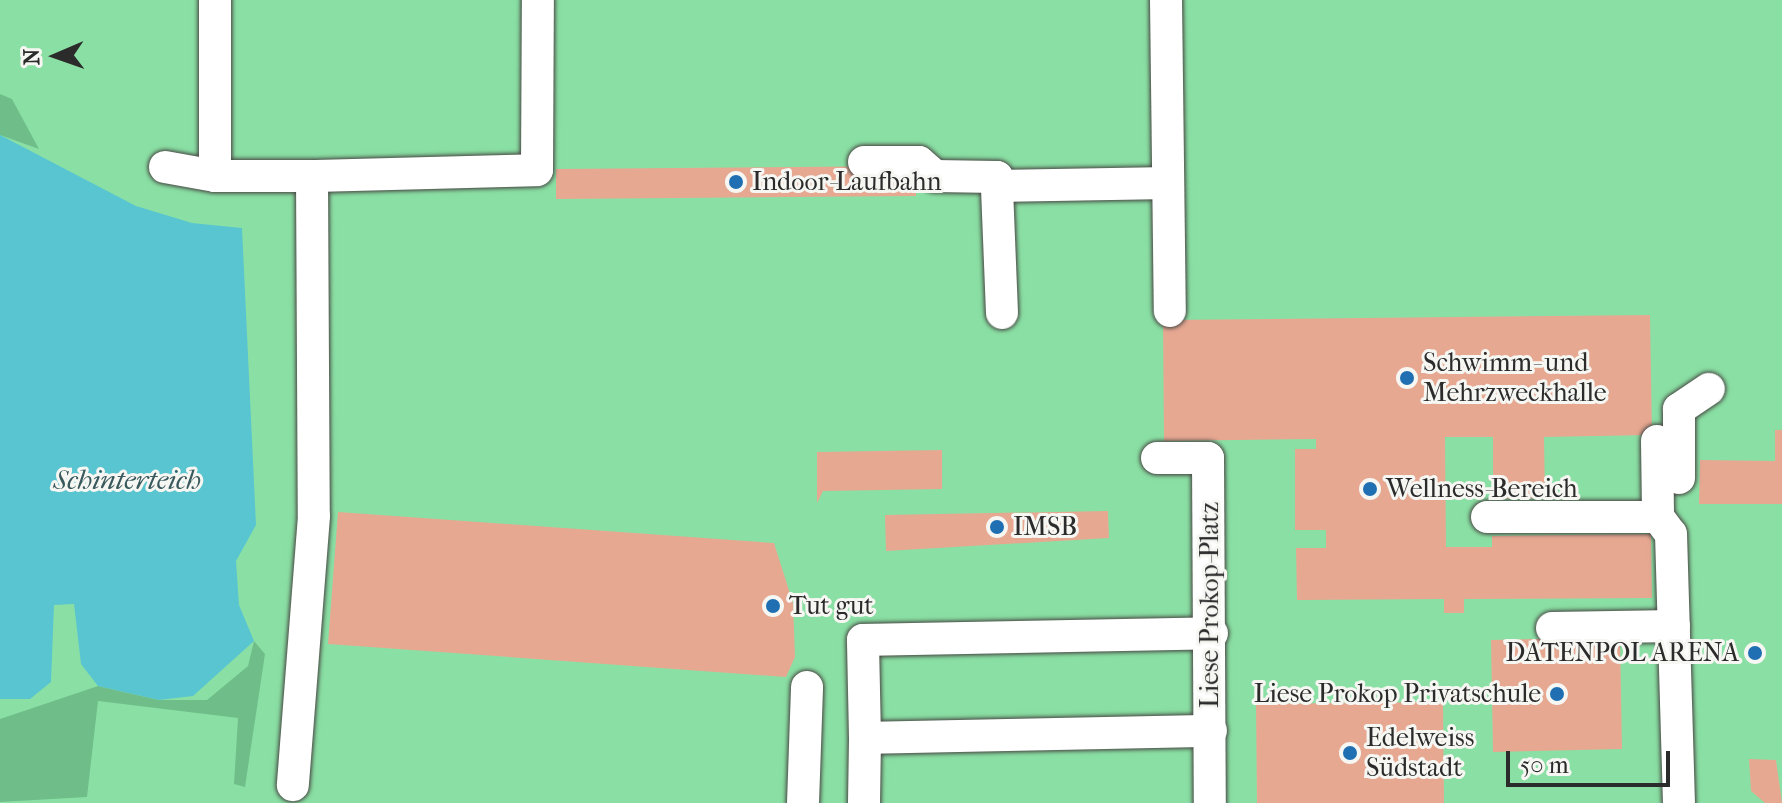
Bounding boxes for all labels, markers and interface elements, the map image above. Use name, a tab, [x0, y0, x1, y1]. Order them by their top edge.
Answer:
north arrow	[16, 16, 96, 96]
text: N	[19, 48, 45, 66]
place label: Indoor-Laufbahn	[752, 166, 942, 198]
marker: Indoor-Laufbahn	[727, 173, 745, 191]
place label: Schwimm- und Mehrzweckhalle	[1423, 347, 1607, 408]
marker: Schwimm- und Mehrzweckhalle	[1398, 369, 1416, 387]
water label: Schinterteich	[53, 463, 201, 497]
place label: Wellness-Bereich	[1386, 473, 1578, 505]
marker: Wellness-Bereich	[1361, 480, 1379, 498]
street label: Liese Prokop-Platz	[1194, 502, 1226, 708]
place label: IMSB	[1013, 511, 1077, 543]
marker: IMSB	[988, 518, 1006, 536]
place label: Tut gut	[789, 590, 874, 622]
marker: Tut gut	[764, 597, 782, 615]
place label: DATENPOL ARENA	[1506, 637, 1739, 669]
marker: DATENPOL ARENA	[1746, 644, 1764, 662]
place label: Liese Prokop Privatschule	[1254, 678, 1541, 710]
marker: Liese Prokop Privatschule	[1548, 685, 1566, 703]
place label: Edelweiss Südstadt	[1366, 722, 1474, 784]
scale bar	[1510, 735, 1674, 785]
marker: Edelweiss Südstadt	[1341, 744, 1359, 762]
text: 50 m	[1520, 751, 1569, 779]

